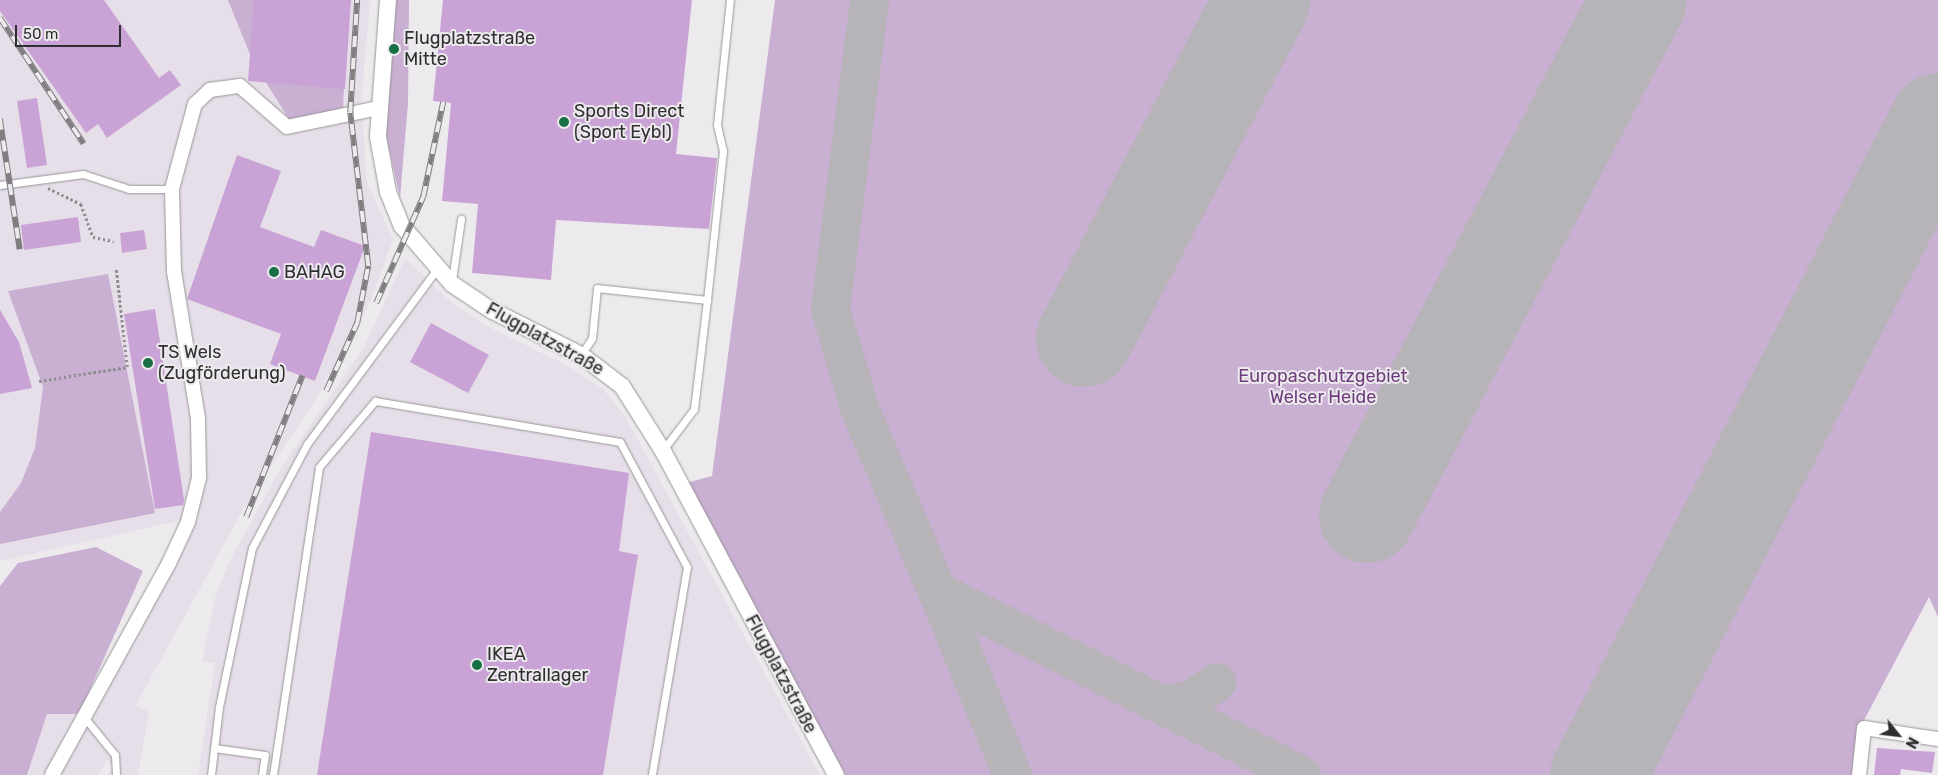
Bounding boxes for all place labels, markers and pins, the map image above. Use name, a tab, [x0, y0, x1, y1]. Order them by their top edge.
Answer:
place label: Flugplatzstraße Mitte	[404, 28, 535, 70]
marker: Flugplatzstraße Mitte	[388, 43, 400, 55]
place label: Sports Direct (Sport Eybl)	[574, 101, 684, 144]
marker: Sports Direct (Sport Eybl)	[558, 116, 570, 128]
place label: BAHAG	[284, 261, 345, 283]
marker: BAHAG	[268, 266, 280, 278]
place label: TS Wels (Zugförderung)	[158, 342, 286, 384]
marker: TS Wels (Zugförderung)	[142, 357, 154, 369]
place label: IKEA Zentrallager	[487, 644, 588, 686]
marker: IKEA Zentrallager	[471, 659, 483, 671]

